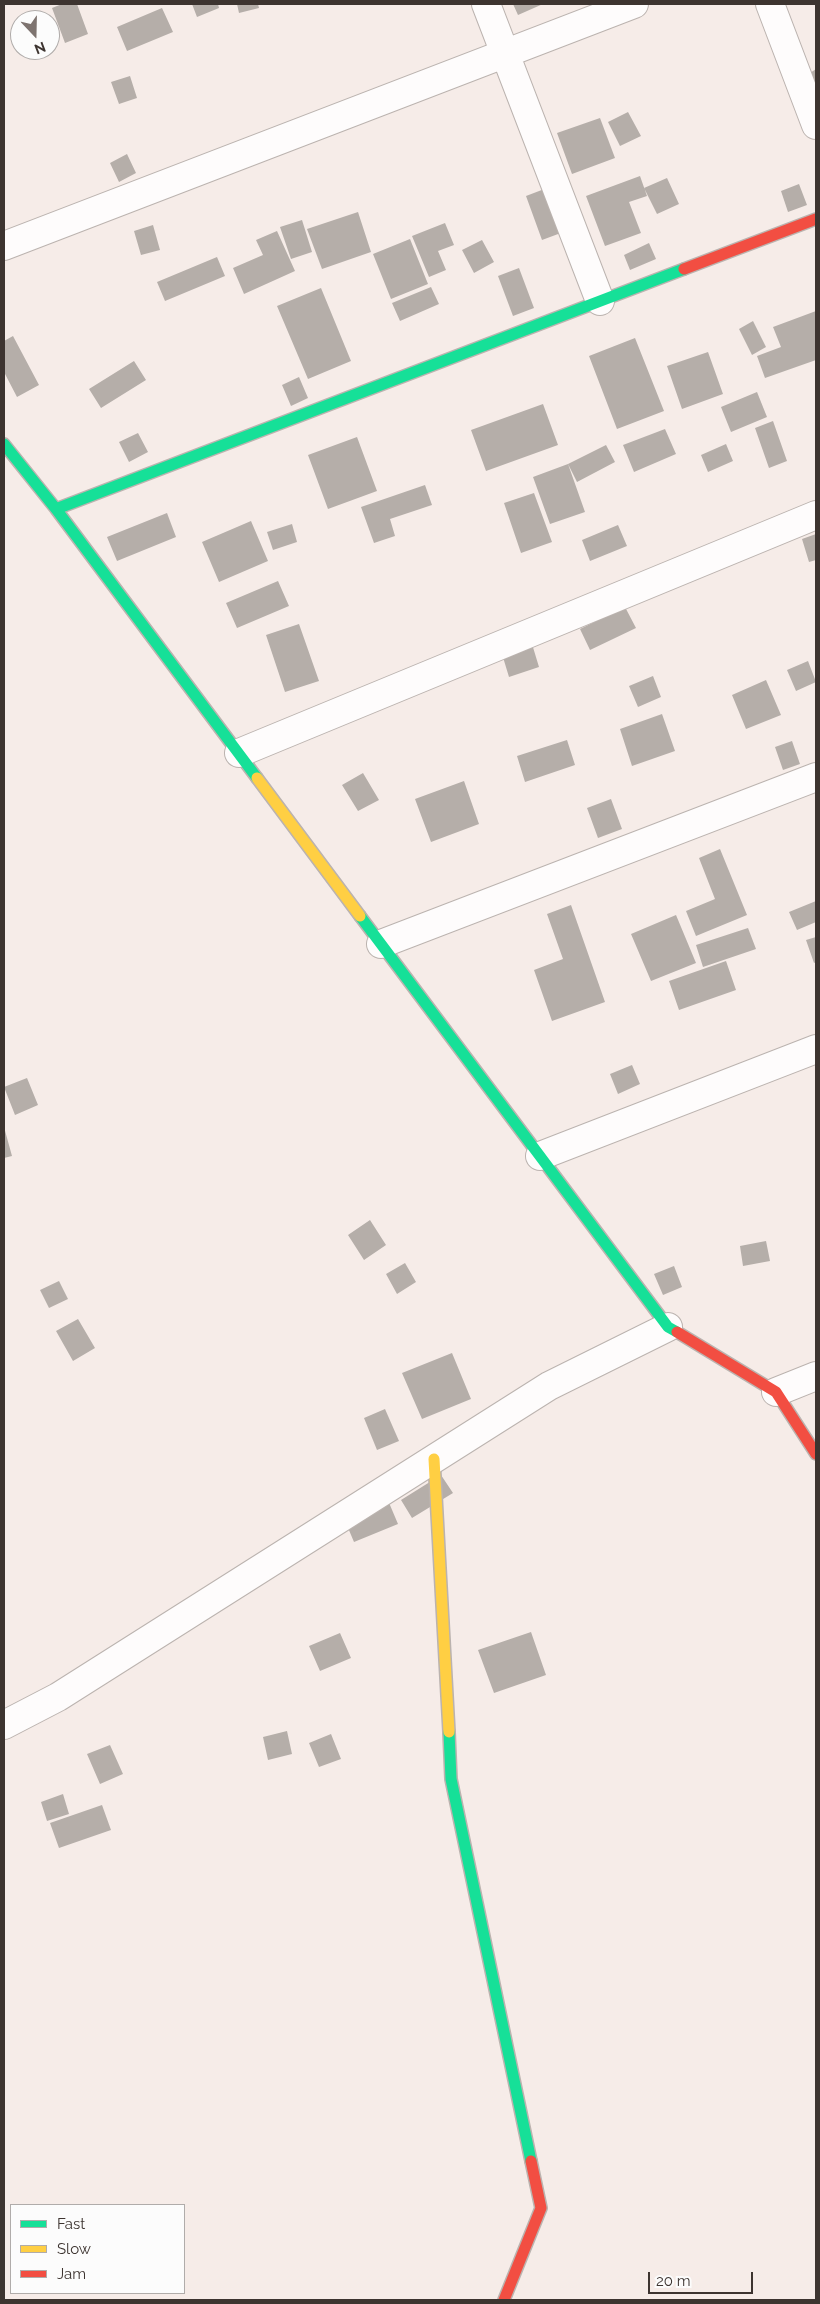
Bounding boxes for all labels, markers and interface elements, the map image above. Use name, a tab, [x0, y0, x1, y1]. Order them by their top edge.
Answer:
north arrow	[10, 10, 60, 60]
text: N	[32, 39, 48, 57]
legend	[10, 2204, 185, 2294]
text: Fast	[57, 2215, 85, 2233]
text: Slow	[57, 2240, 91, 2258]
scale bar	[650, 2262, 755, 2294]
text: Jam	[57, 2265, 86, 2283]
text: 20 m	[656, 2272, 691, 2290]

